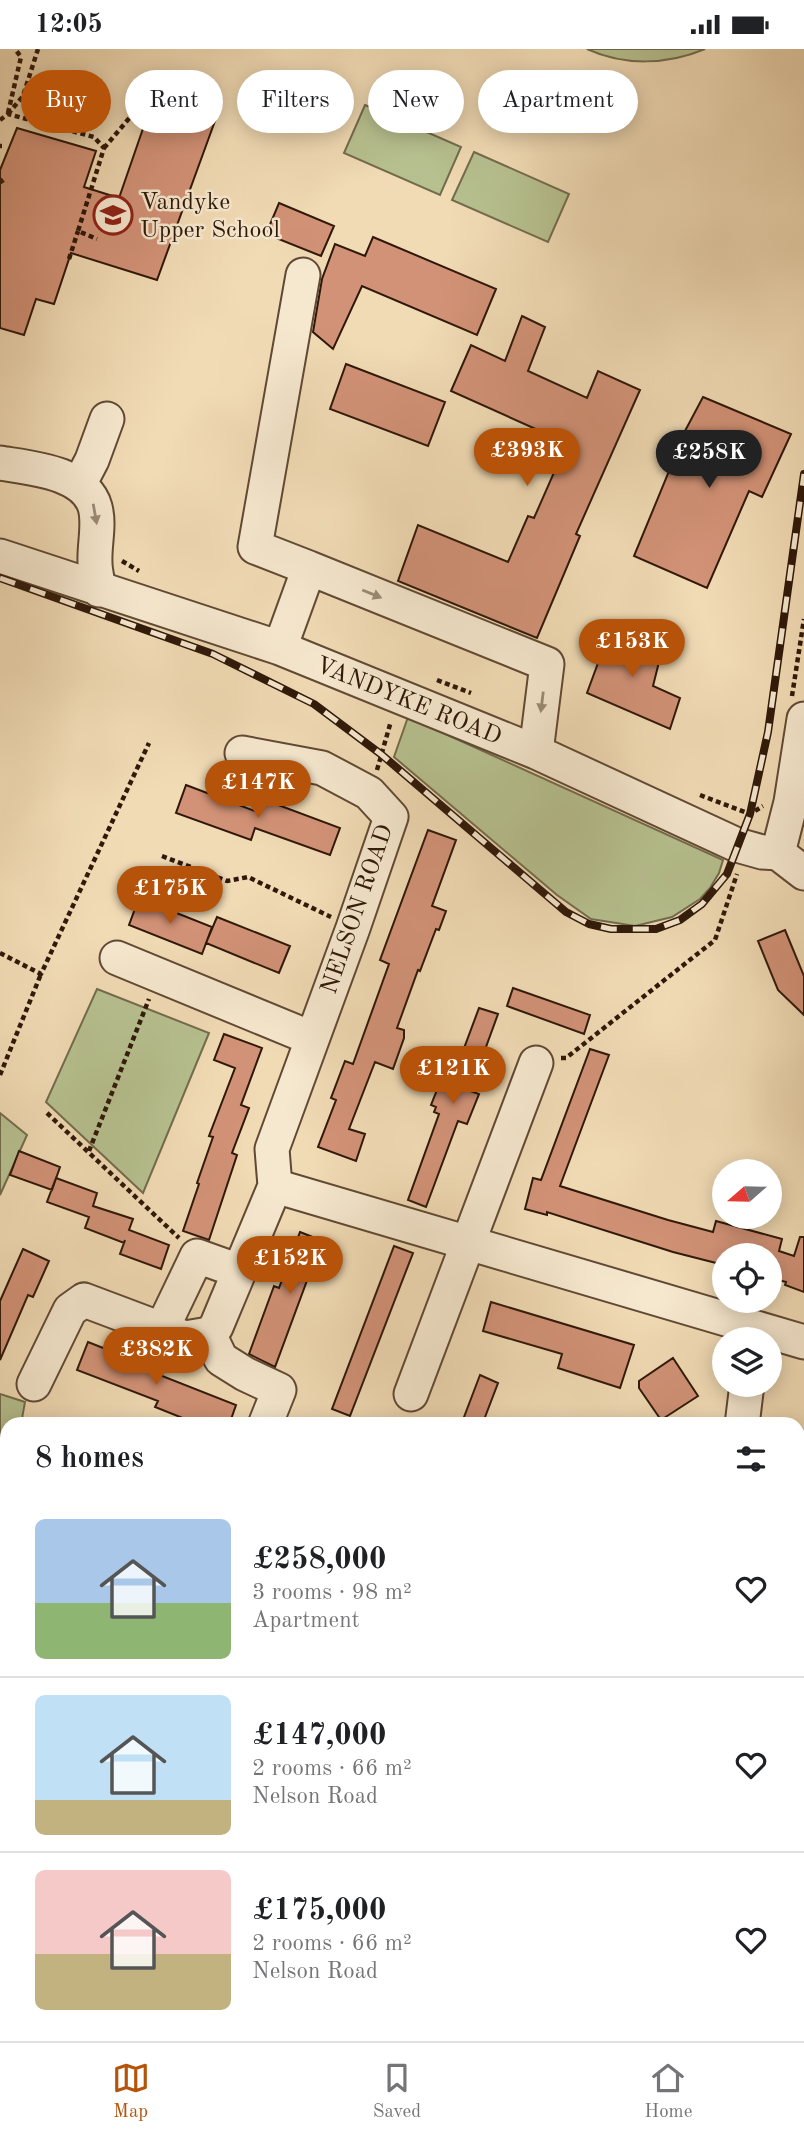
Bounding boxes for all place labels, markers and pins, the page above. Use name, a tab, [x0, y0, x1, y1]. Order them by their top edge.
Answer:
place label: Vandyke Upper School	[140, 191, 280, 243]
school or university icon: Vandyke Upper School	[92, 194, 134, 236]
pin: £393K	[478, 429, 576, 488]
pin: £258K	[660, 431, 758, 490]
pin: £153K	[583, 619, 681, 679]
pin: £147K	[209, 761, 307, 820]
pin: £175K	[121, 867, 219, 926]
pin: £121K	[404, 1047, 502, 1106]
pin: £152K	[241, 1237, 339, 1296]
pin: £382K	[107, 1327, 205, 1387]

